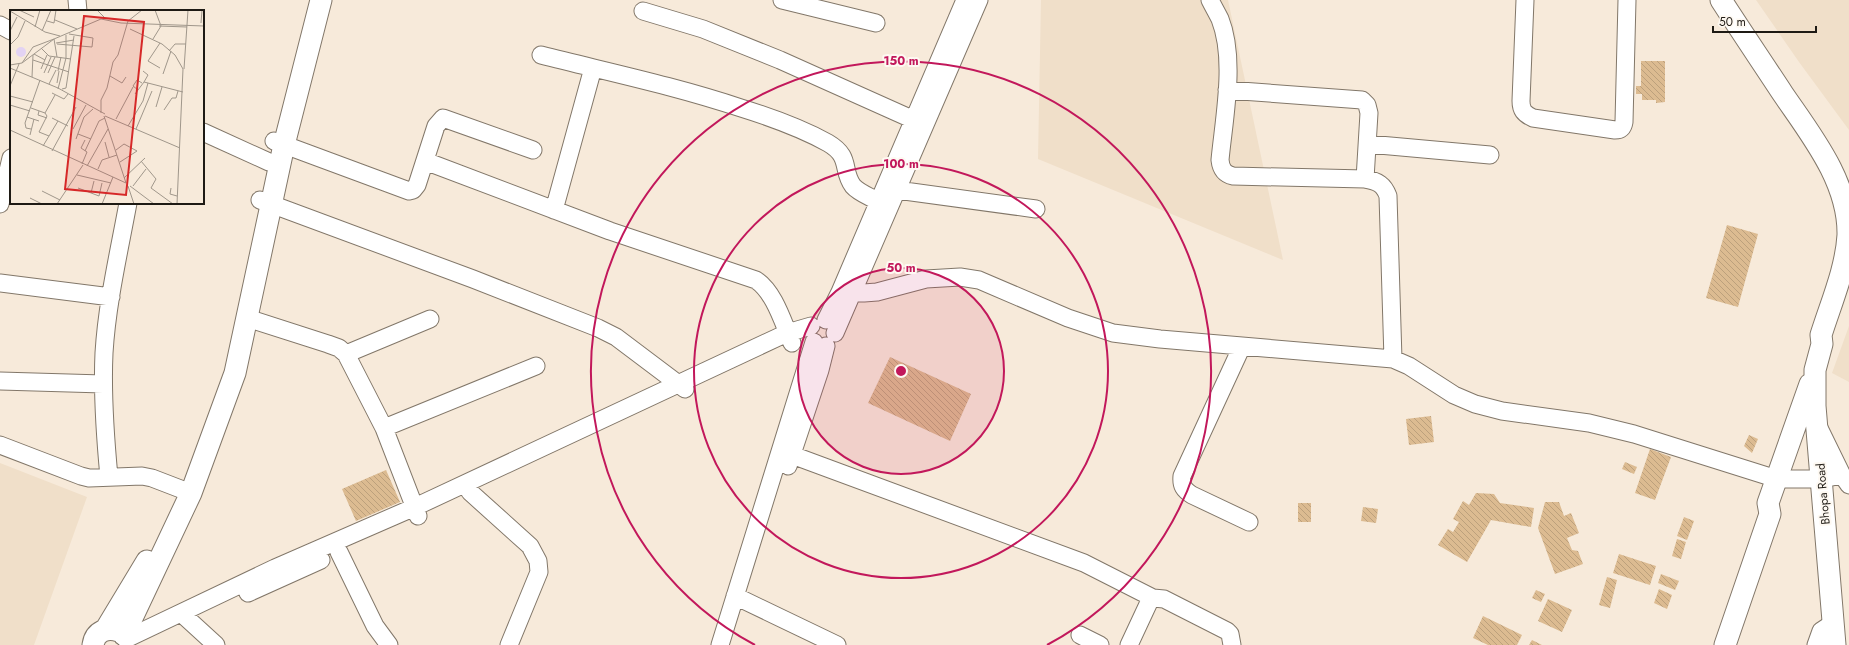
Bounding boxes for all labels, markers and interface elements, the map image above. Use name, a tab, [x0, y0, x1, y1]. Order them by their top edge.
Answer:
scale bar	[1713, 8, 1816, 34]
inset map	[10, 10, 204, 204]
text: 50 m	[1719, 13, 1746, 31]
text: 150 m	[883, 52, 919, 70]
text: 100 m	[883, 155, 919, 173]
text: 50 m	[886, 259, 916, 277]
centre of rings	[894, 364, 908, 378]
street label: Bhopa Road	[1811, 463, 1835, 525]

